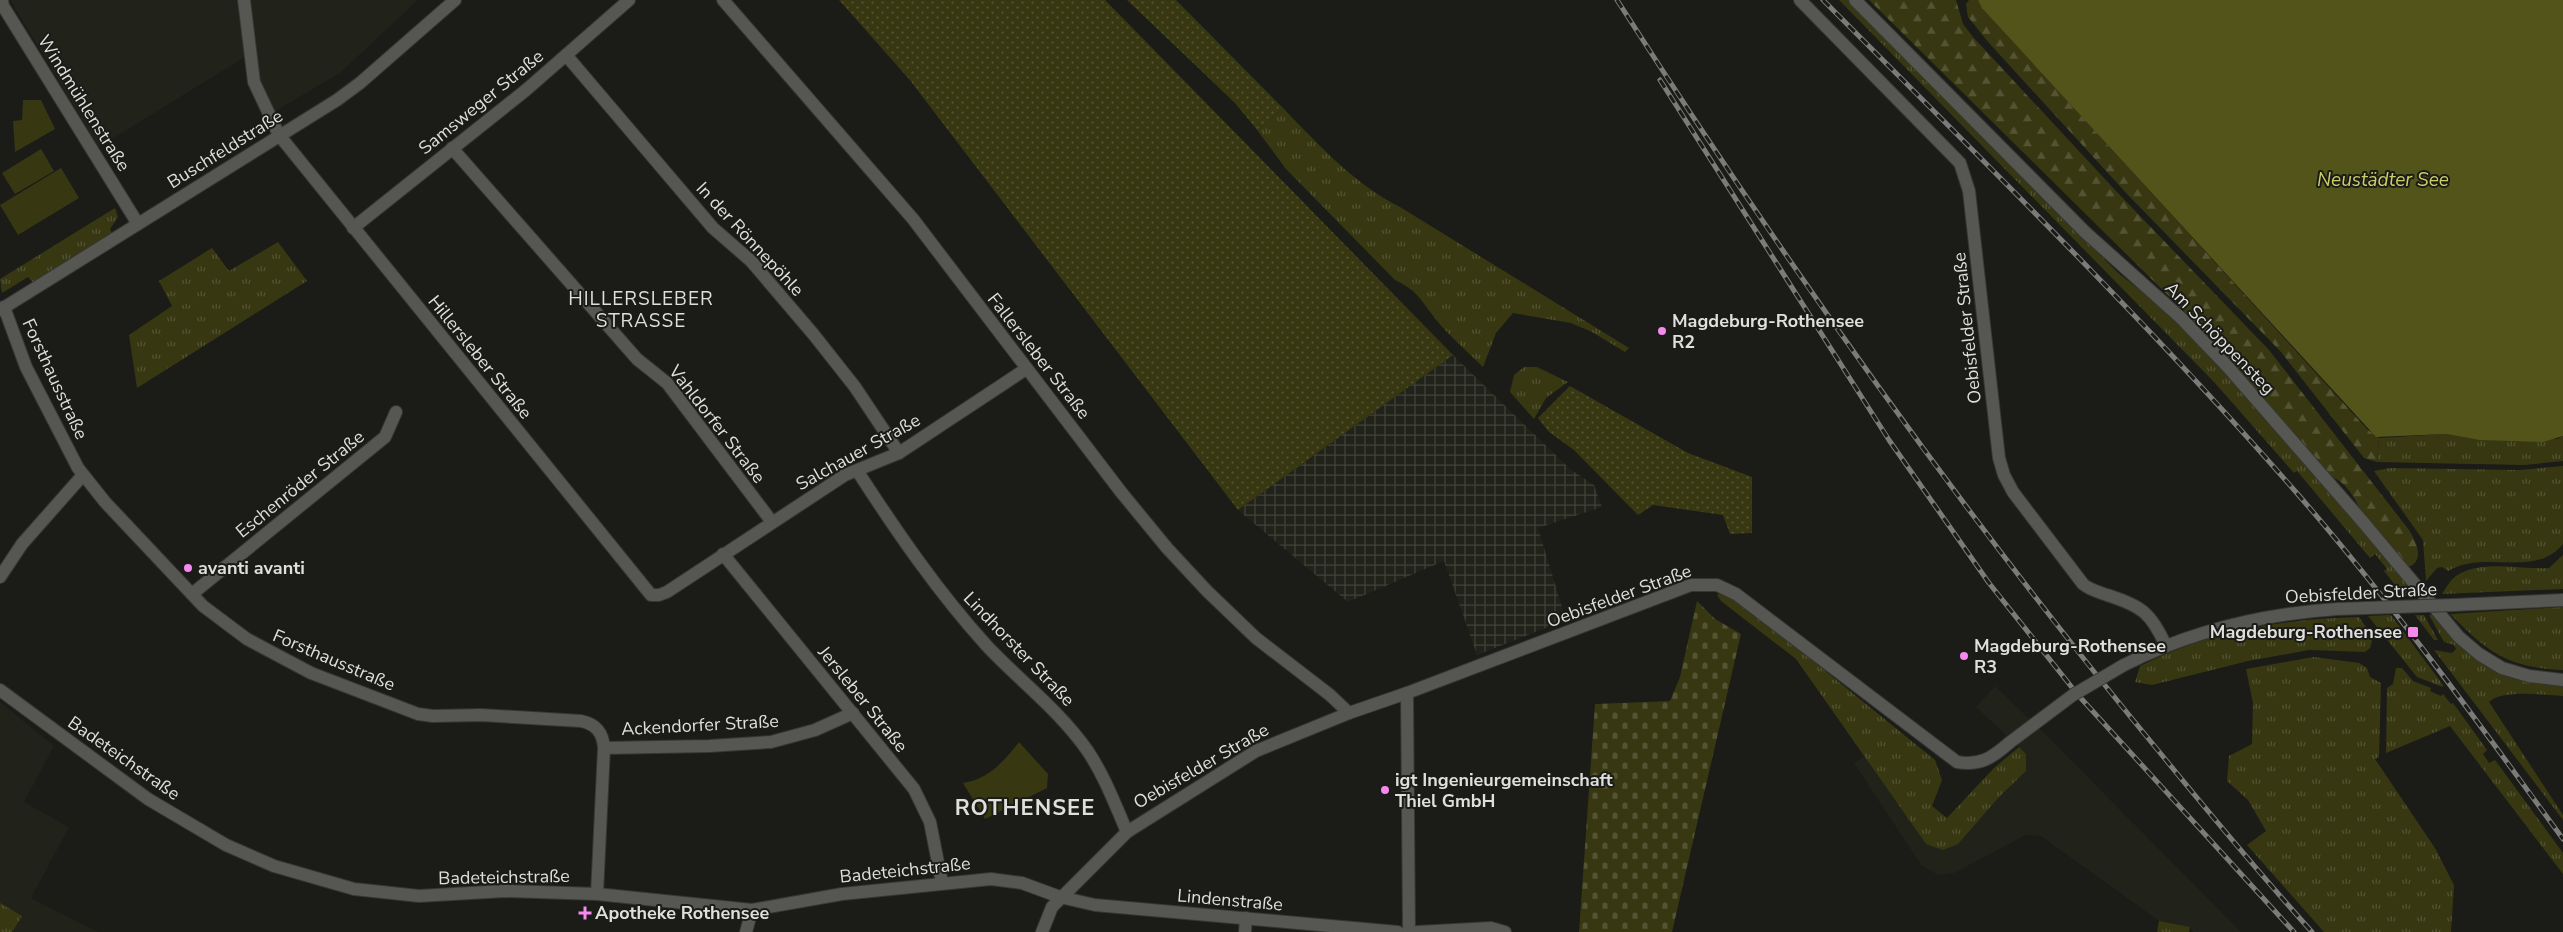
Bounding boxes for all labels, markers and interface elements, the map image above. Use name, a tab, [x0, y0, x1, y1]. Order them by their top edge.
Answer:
street label: Windmühlenstraße	[32, 30, 136, 176]
street label: Samsweger Straße	[414, 44, 548, 160]
street label: Buschfeldstraße	[163, 104, 287, 194]
water label: Neustädter See	[2317, 167, 2449, 193]
street label: In der Rönnepöhle	[691, 177, 809, 301]
street label: Oebisfelder Straße	[1947, 251, 1987, 405]
street label: Am Schöppensteg	[2160, 276, 2280, 400]
district label: HILLERSLEBER STRASSE	[568, 286, 714, 334]
street label: Fallersleber Straße	[982, 288, 1096, 424]
street label: Hillersleber Straße	[423, 290, 537, 424]
place label: Magdeburg-Rothensee R2	[1672, 309, 1864, 354]
street label: Forsthausstraße	[17, 315, 93, 443]
marker: Magdeburg-Rothensee R2	[1656, 325, 1668, 337]
street label: Vahldorfer Straße	[663, 359, 771, 488]
street label: Salchauer Straße	[792, 408, 924, 496]
street label: Eschenröder Straße	[231, 425, 369, 543]
place label: avanti avanti	[198, 556, 305, 580]
street label: Oebisfelder Straße	[1543, 559, 1695, 633]
marker: avanti avanti	[182, 562, 194, 574]
street label: Oebisfelder Straße	[2284, 577, 2438, 609]
street label: Lindhorster Straße	[958, 587, 1080, 711]
place label: Magdeburg-Rothensee	[2210, 620, 2402, 644]
street label: Forsthausstraße	[269, 623, 399, 697]
marker: Magdeburg-Rothensee	[2406, 625, 2420, 639]
place label: Magdeburg-Rothensee R3	[1974, 634, 2166, 679]
street label: Jersleber Straße	[812, 640, 913, 757]
marker: Magdeburg-Rothensee R3	[1958, 650, 1970, 662]
street label: Ackendorfer Straße	[621, 709, 779, 741]
street label: Badeteichstraße	[63, 710, 185, 806]
street label: Oebisfelder Straße	[1129, 718, 1273, 814]
place label: igt Ingenieurgemeinschaft Thiel GmbH	[1395, 768, 1613, 813]
marker: igt Ingenieurgemeinschaft Thiel GmbH	[1379, 784, 1391, 796]
district label: ROTHENSEE	[955, 793, 1095, 823]
street label: Badeteichstraße	[838, 851, 972, 889]
street label: Badeteichstraße	[438, 864, 570, 890]
street label: Lindenstraße	[1176, 883, 1284, 917]
place label: Apotheke Rothensee	[595, 901, 769, 925]
marker: Apotheke Rothensee	[579, 907, 591, 919]

